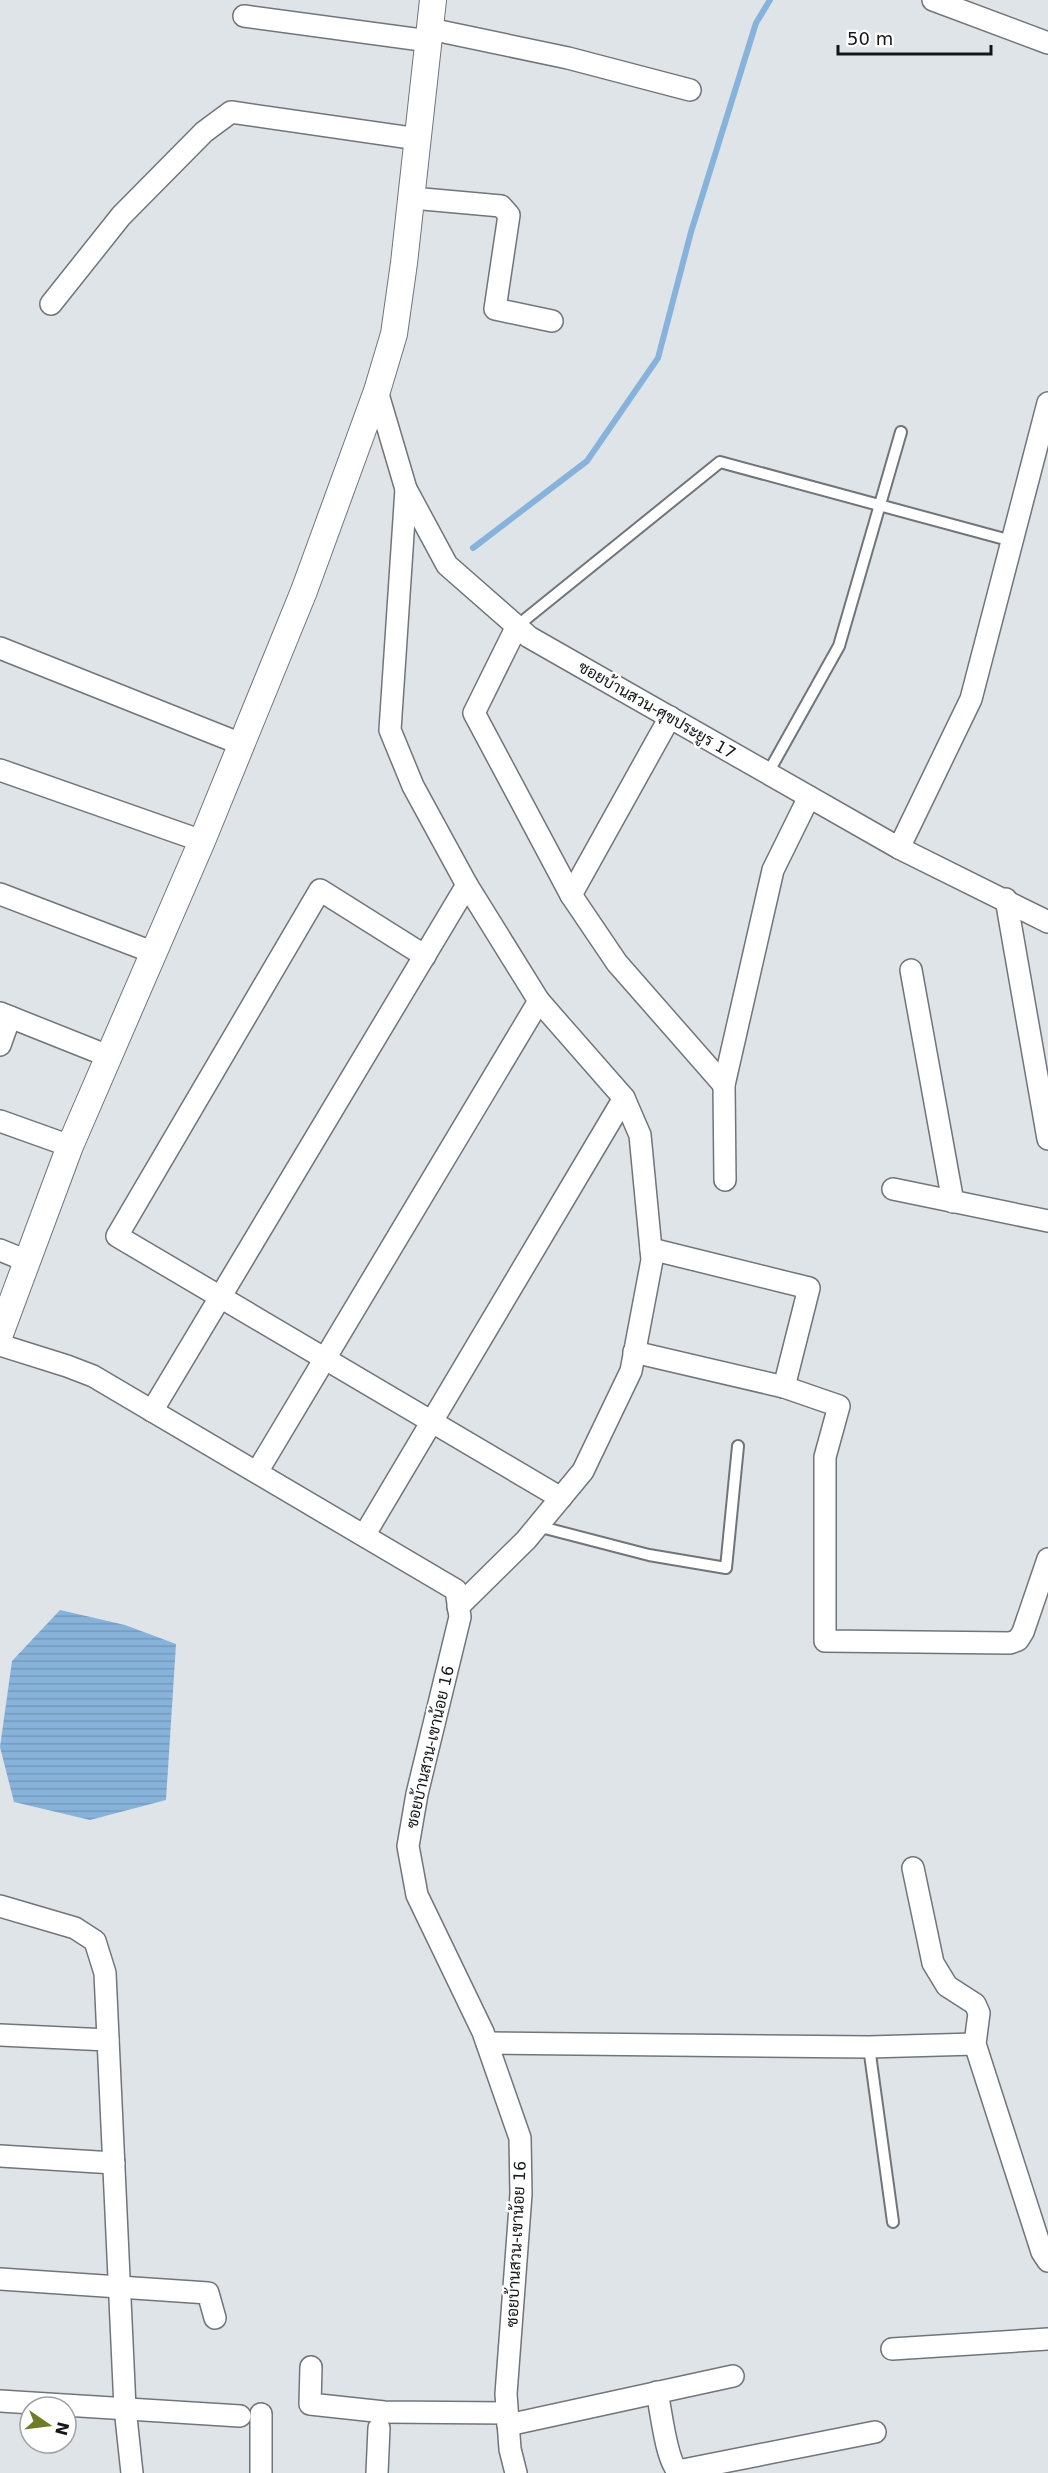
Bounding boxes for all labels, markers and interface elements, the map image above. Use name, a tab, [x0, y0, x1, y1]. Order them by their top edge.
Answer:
scale bar	[838, 18, 991, 56]
text: 50 m	[847, 28, 893, 49]
street label: ซอยบ้านสวน-ศุขประยูร 17	[574, 656, 739, 765]
street label: ซอยบ้านสวน-เขาน้อย 16	[401, 1664, 458, 1830]
street label: ซอยบ้านสวน-เขาน้อย 16	[501, 2160, 530, 2328]
north arrow	[18, 2395, 78, 2455]
text: N	[51, 2420, 73, 2437]

